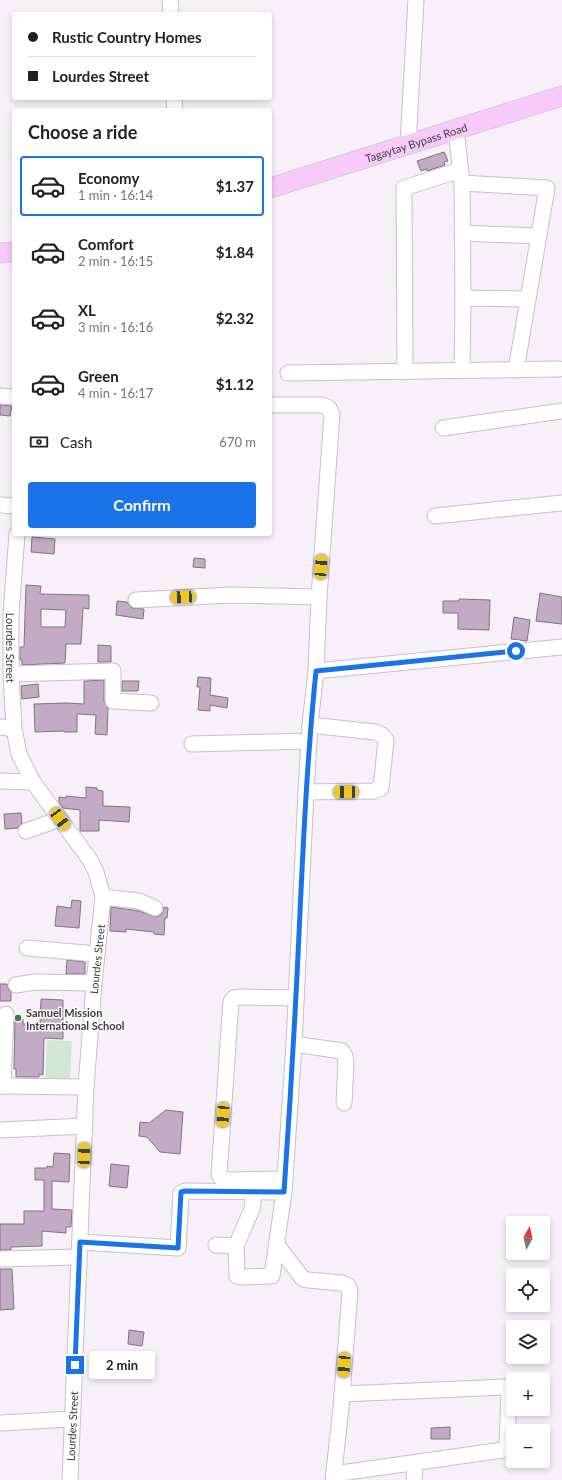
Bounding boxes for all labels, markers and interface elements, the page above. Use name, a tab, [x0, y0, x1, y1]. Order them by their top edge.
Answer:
text: Rustic Country Homes	[52, 28, 202, 46]
text: Lourdes Street	[52, 67, 149, 85]
street label: Tagaytay Bypass Road	[363, 120, 468, 164]
text: Choose a ride	[28, 121, 137, 143]
icon: car	[30, 168, 66, 204]
text: Economy	[78, 169, 139, 187]
text: $1.37	[216, 177, 254, 195]
text: 1 min · 16:14	[78, 187, 153, 203]
icon: car	[30, 234, 66, 270]
text: Comfort	[78, 235, 134, 253]
text: $1.84	[216, 243, 254, 261]
text: 2 min · 16:15	[78, 253, 153, 269]
icon: car	[30, 300, 66, 336]
text: XL	[78, 301, 96, 319]
text: $2.32	[216, 309, 254, 327]
text: 3 min · 16:16	[78, 319, 153, 335]
icon: car	[30, 366, 66, 402]
text: Green	[78, 367, 119, 385]
text: $1.12	[216, 375, 254, 393]
text: 4 min · 16:17	[78, 385, 153, 401]
icon: cash	[28, 431, 50, 453]
text: Cash	[60, 433, 92, 451]
text: 670 m	[219, 434, 256, 450]
button: Confirm	[28, 482, 256, 528]
car	[314, 555, 328, 579]
car	[171, 590, 195, 604]
street label: Lourdes Street	[4, 613, 18, 683]
route start	[507, 642, 525, 660]
car	[334, 786, 358, 798]
car	[48, 806, 72, 832]
street label: Lourdes Street	[87, 923, 107, 994]
place label: Samuel Mission International School	[26, 1006, 125, 1032]
marker: Samuel Mission International School	[13, 1013, 23, 1023]
car	[216, 1103, 230, 1127]
car	[78, 1143, 90, 1167]
north arrow	[506, 1216, 550, 1260]
map controls	[506, 1216, 550, 1468]
button: locate	[506, 1268, 550, 1312]
button: layers	[506, 1320, 550, 1364]
callout: 2 min	[89, 1351, 155, 1379]
car	[337, 1353, 351, 1377]
route end	[66, 1356, 84, 1374]
text: 2 min	[106, 1357, 138, 1373]
button: +	[506, 1372, 550, 1416]
street label: Lourdes Street	[64, 1391, 80, 1461]
button: −	[506, 1424, 550, 1468]

